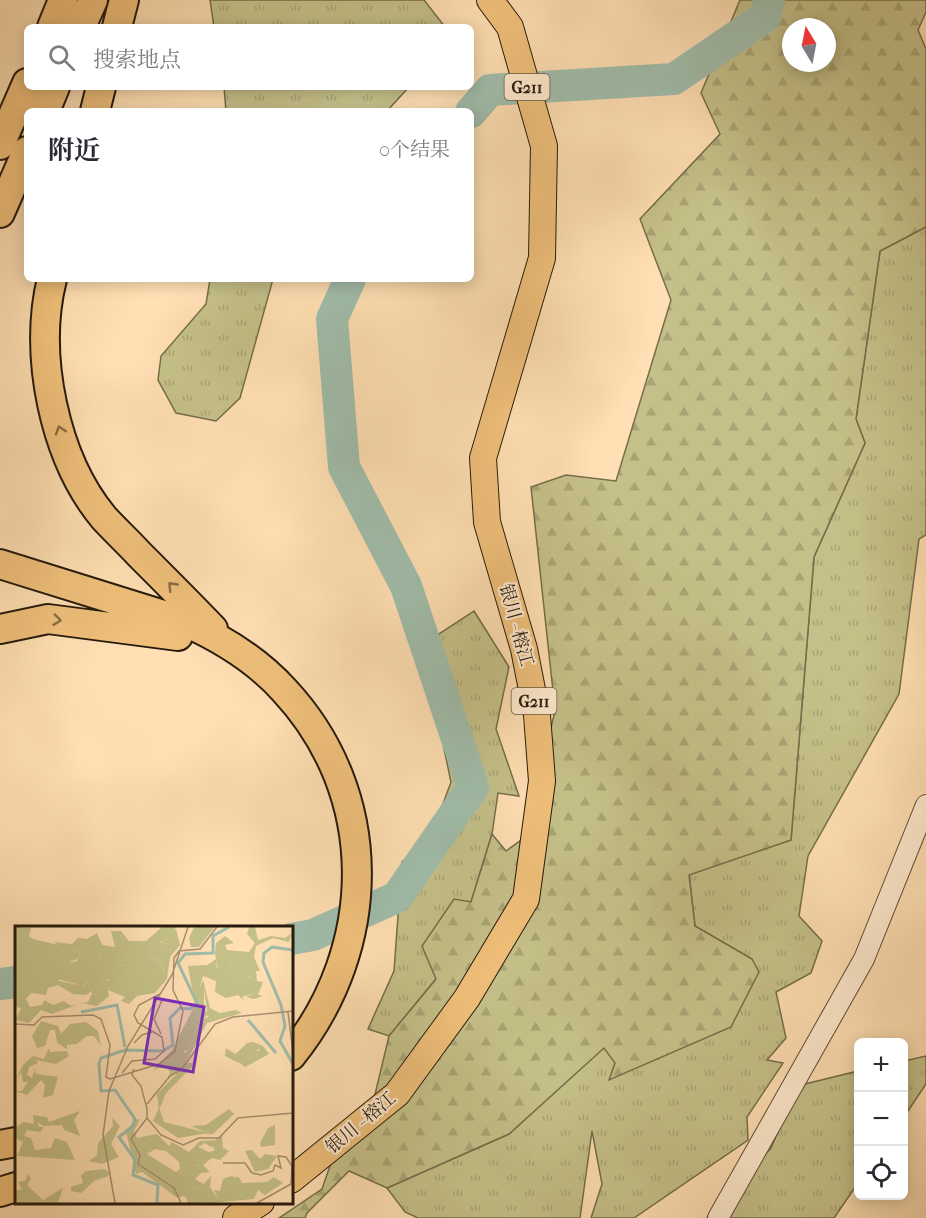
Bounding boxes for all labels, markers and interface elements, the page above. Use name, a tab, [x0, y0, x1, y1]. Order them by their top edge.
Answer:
north arrow	[782, 18, 836, 72]
search box	[24, 24, 474, 90]
icon: search	[45, 41, 78, 74]
text: 搜索地点	[93, 47, 181, 73]
road number: G211	[504, 74, 550, 100]
text: 附近	[48, 135, 100, 166]
text: 0个结果	[379, 138, 450, 161]
one-way arrow	[54, 425, 67, 436]
street label: 银川 - 榕江	[495, 582, 537, 668]
one-way arrow	[168, 583, 179, 594]
one-way arrow	[53, 614, 62, 626]
road number: G211	[512, 688, 556, 714]
inset map	[15, 926, 292, 1203]
map controls	[854, 1038, 908, 1200]
button: +	[854, 1038, 908, 1092]
street label: 银川 - 榕江	[322, 1088, 400, 1158]
button: −	[854, 1092, 908, 1146]
button: locate	[854, 1146, 908, 1200]

